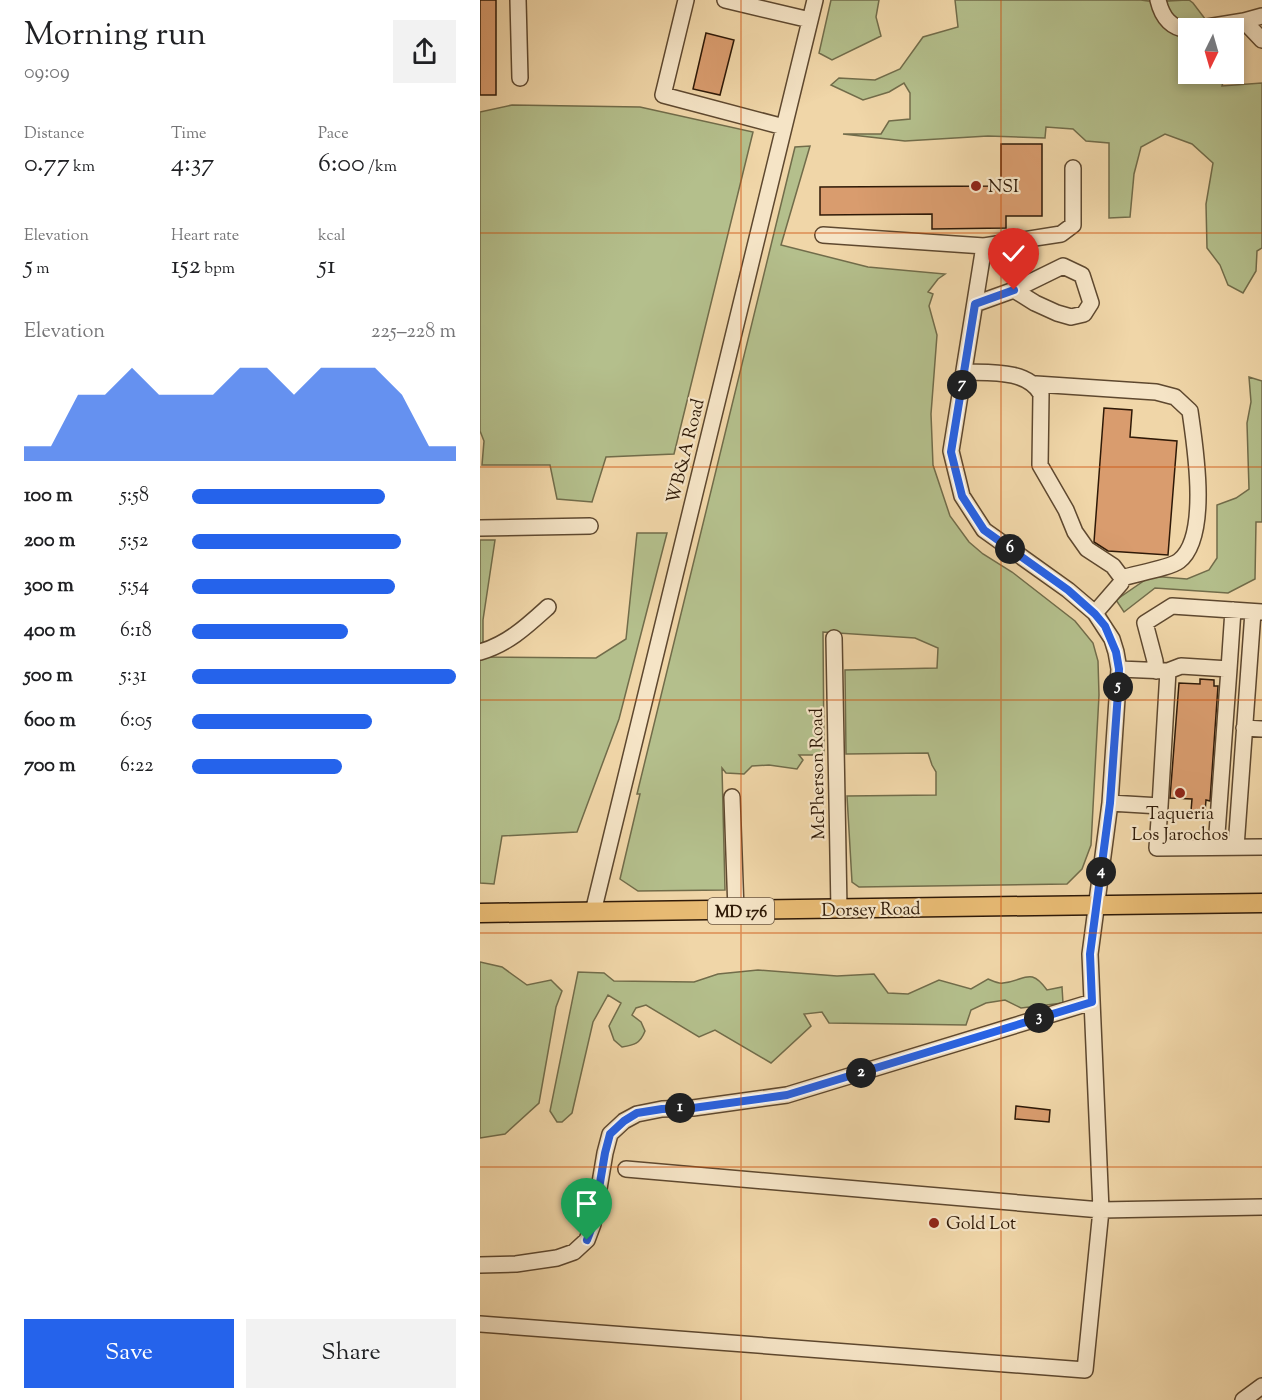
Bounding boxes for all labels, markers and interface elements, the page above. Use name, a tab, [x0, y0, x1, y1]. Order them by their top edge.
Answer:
text: Morning run	[24, 12, 206, 60]
north arrow	[1178, 18, 1244, 84]
map controls	[1178, 18, 1244, 84]
button: share	[393, 20, 456, 83]
text: 09:09	[24, 59, 70, 88]
text: Distance	[24, 123, 84, 146]
text: Time	[171, 123, 207, 146]
text: Pace	[318, 123, 349, 146]
text: 0.77	[24, 146, 70, 183]
text: 4:37	[171, 146, 214, 183]
text: 6:00	[318, 146, 365, 183]
text: km	[70, 156, 95, 179]
text: /km	[365, 156, 397, 179]
place label: NSI	[988, 175, 1019, 201]
marker: NSI	[969, 179, 983, 193]
text: Elevation	[24, 225, 89, 248]
text: Heart rate	[171, 225, 239, 248]
text: kcal	[318, 225, 346, 248]
pin	[988, 228, 1039, 290]
icon: check	[997, 237, 1030, 270]
text: 5	[24, 248, 33, 285]
text: 152	[171, 248, 201, 285]
text: 51	[318, 248, 336, 285]
text: m	[33, 258, 50, 281]
text: bpm	[201, 258, 235, 281]
text: Elevation	[24, 318, 105, 347]
text: 225–228 m	[371, 318, 456, 347]
pin: 7	[947, 370, 977, 400]
text: 7	[958, 373, 966, 396]
street label: WB&A Road	[661, 396, 713, 507]
text: 100 m	[24, 482, 73, 511]
text: 5:58	[120, 482, 149, 511]
text: 200 m	[24, 527, 75, 556]
text: 5:52	[120, 527, 148, 556]
pin: 6	[995, 534, 1025, 564]
text: 6	[1006, 537, 1014, 560]
text: 300 m	[24, 572, 74, 601]
text: 5:54	[120, 572, 149, 601]
text: 400 m	[24, 617, 76, 646]
text: 6:18	[120, 617, 152, 646]
text: 500 m	[24, 662, 73, 691]
text: 5:31	[120, 662, 147, 691]
pin: 5	[1103, 672, 1133, 702]
text: 5	[1115, 675, 1121, 698]
text: 600 m	[24, 707, 76, 736]
text: 6:05	[120, 707, 152, 736]
street label: McPherson Road	[805, 708, 833, 840]
text: 700 m	[24, 752, 76, 781]
text: 6:22	[120, 752, 154, 781]
marker: Taqueria Los Jarochos	[1173, 786, 1187, 800]
place label: Taqueria Los Jarochos	[1132, 802, 1228, 849]
pin: 4	[1086, 857, 1116, 887]
text: 4	[1097, 860, 1105, 883]
street label: Dorsey Road	[821, 897, 921, 925]
road number: MD 176	[708, 898, 774, 924]
pin: 3	[1024, 1003, 1054, 1033]
text: 3	[1036, 1006, 1042, 1029]
pin: 2	[846, 1058, 876, 1088]
text: 2	[857, 1061, 865, 1084]
pin: 1	[665, 1093, 695, 1123]
text: 1	[677, 1096, 683, 1119]
pin	[561, 1178, 612, 1240]
icon: arrive	[570, 1187, 603, 1220]
place label: Gold Lot	[946, 1212, 1016, 1238]
marker: Gold Lot	[927, 1216, 941, 1230]
button: Save	[24, 1319, 234, 1388]
button: Share	[246, 1319, 456, 1388]

